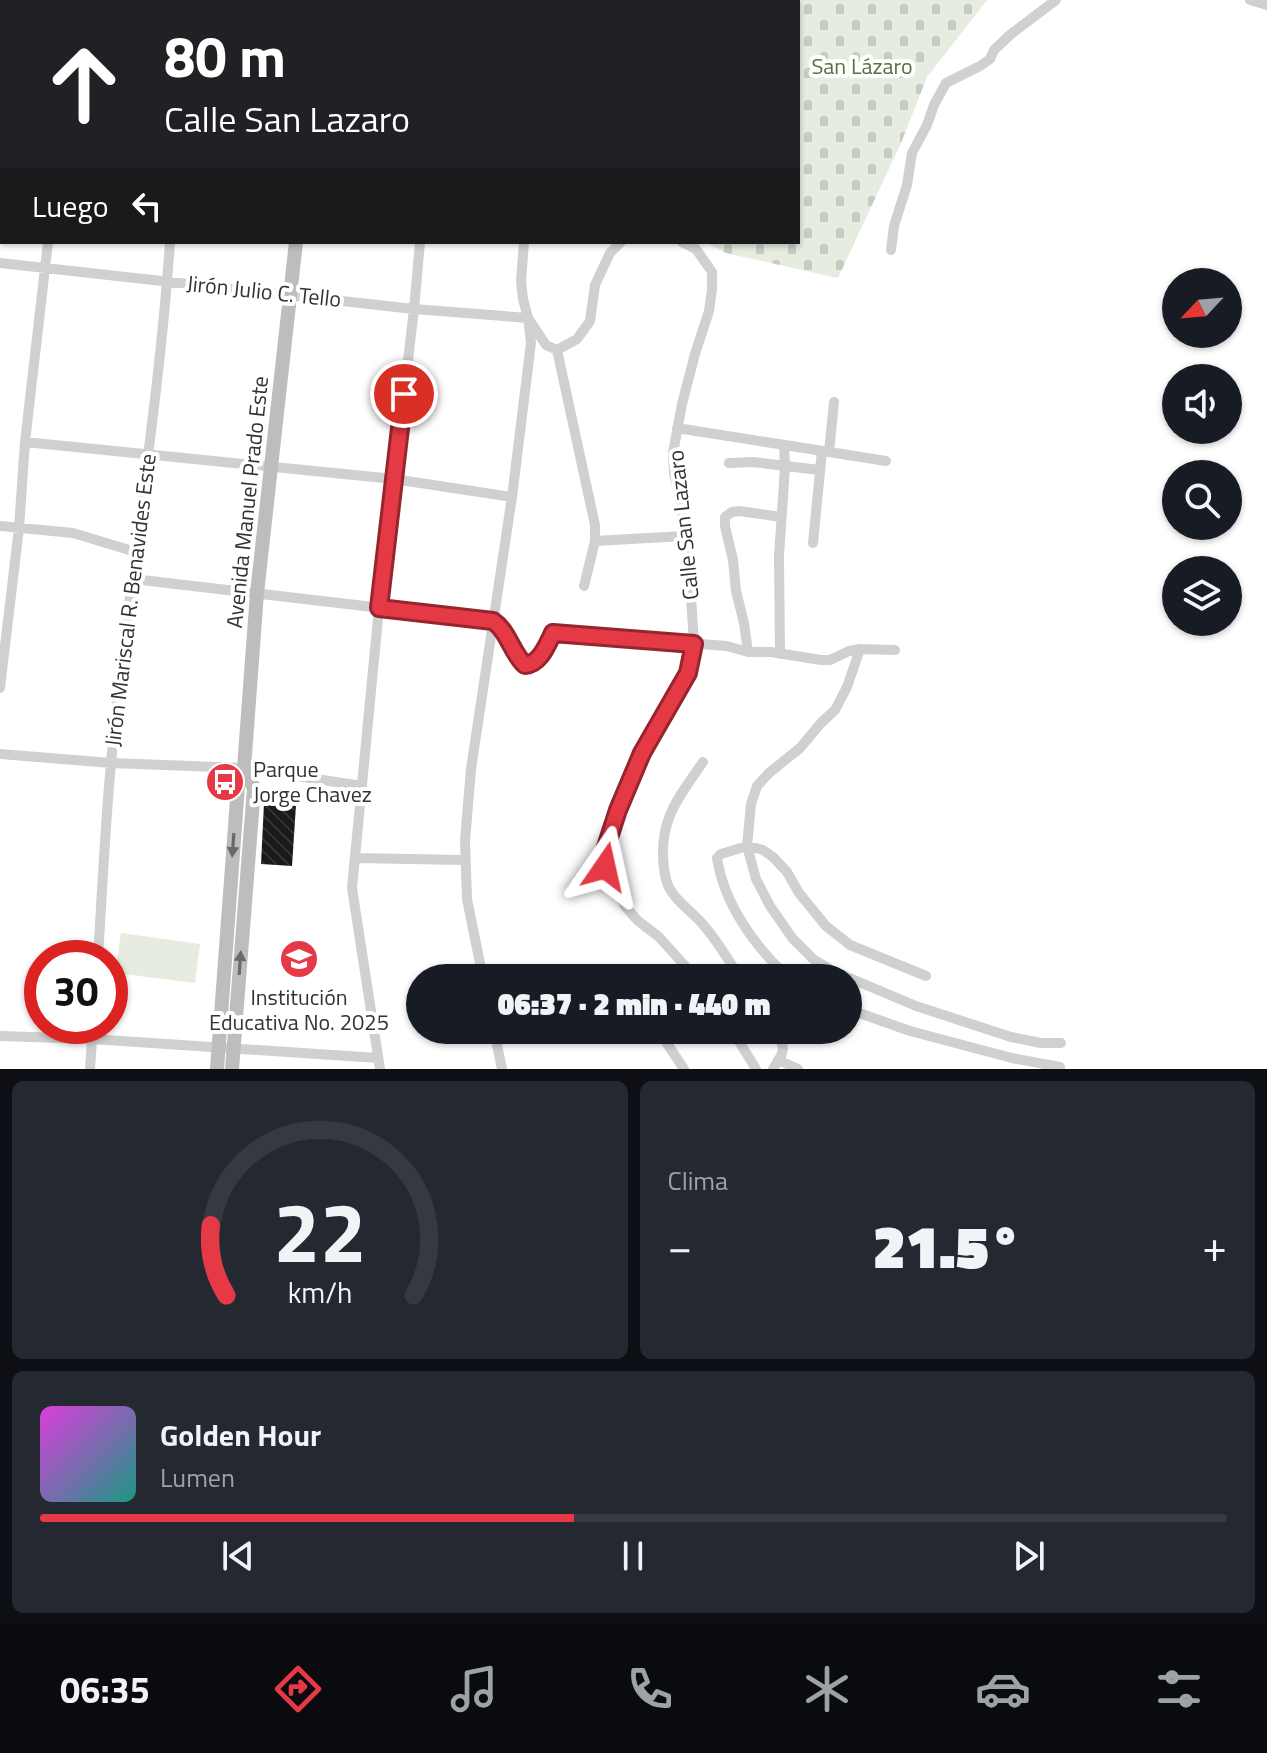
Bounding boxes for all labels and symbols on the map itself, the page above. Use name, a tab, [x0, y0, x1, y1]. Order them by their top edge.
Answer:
park label: San Lázaro	[811, 49, 913, 83]
street label: Jirón Julio C. Tello	[185, 266, 343, 316]
north arrow	[1162, 268, 1242, 348]
pin	[370, 360, 438, 428]
street label: Avenida Manuel Prado Este	[217, 374, 277, 630]
street label: Calle San Lazaro	[658, 448, 708, 602]
street label: Jirón Mariscal R. Benavides Este	[95, 452, 165, 748]
place label: Parque Jorge Chavez	[253, 752, 372, 811]
bus stop icon: Parque Jorge Chavez	[204, 761, 246, 803]
position arrow	[563, 825, 647, 909]
one-way arrow	[226, 833, 239, 858]
school or university icon: Institución Educativa No. 2025	[278, 938, 320, 980]
speed limit sign: 30	[24, 940, 128, 1044]
one-way arrow	[234, 950, 247, 975]
place label: Institución Educativa No. 2025	[209, 980, 389, 1039]

